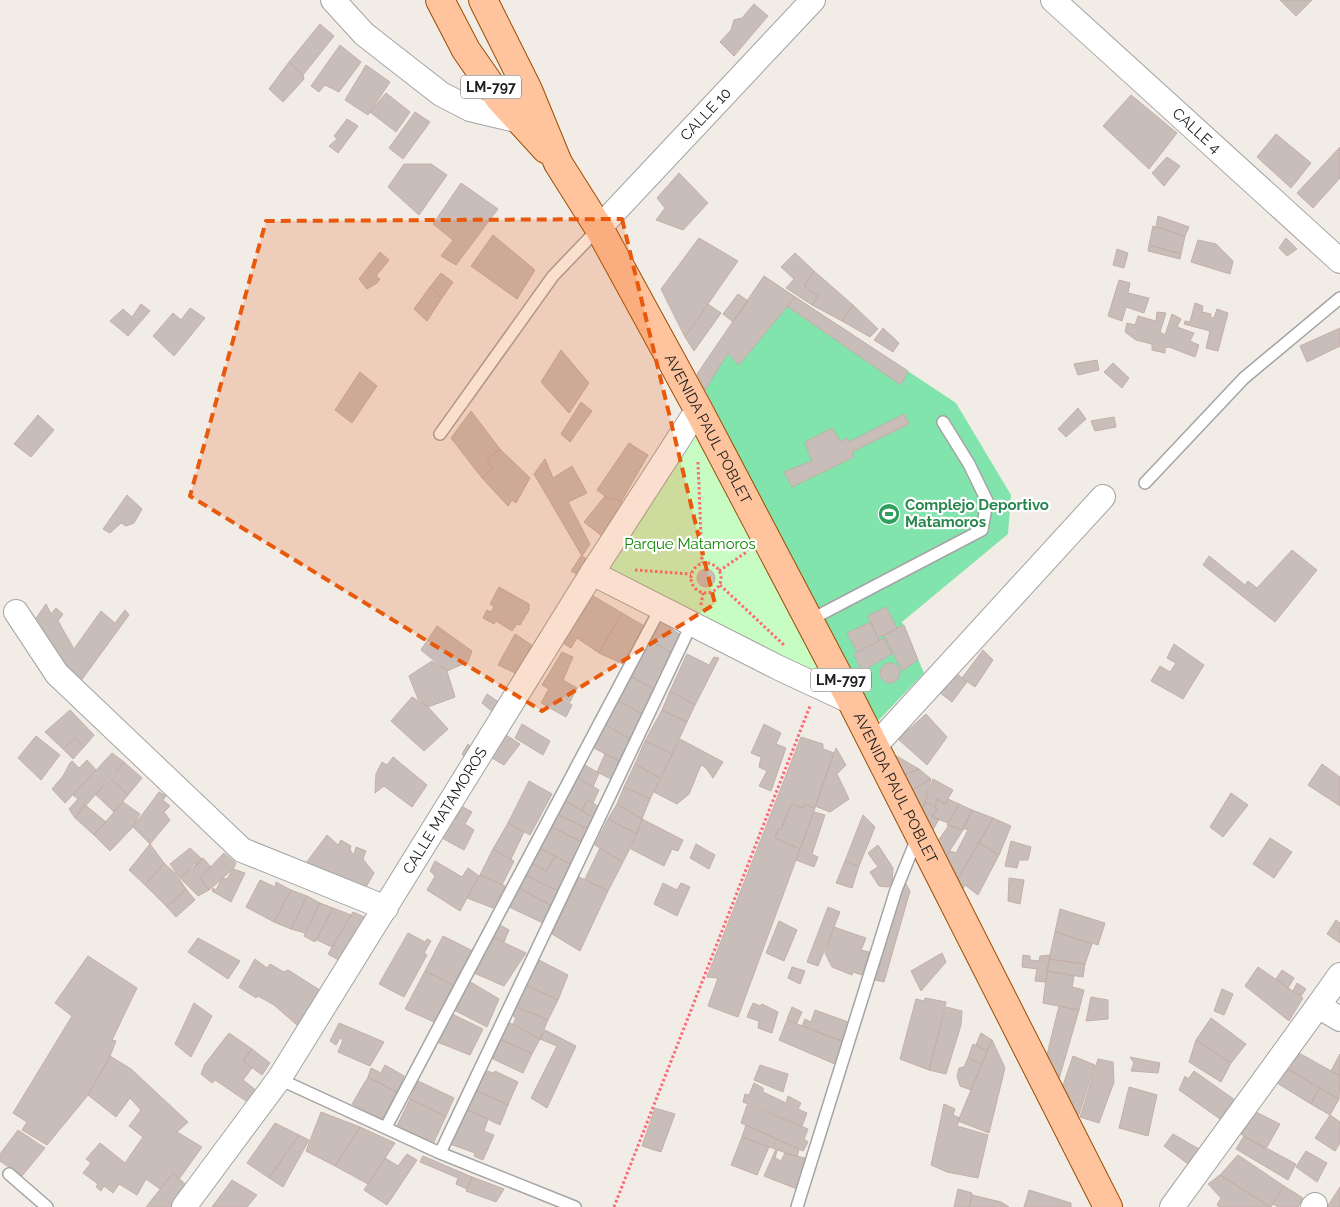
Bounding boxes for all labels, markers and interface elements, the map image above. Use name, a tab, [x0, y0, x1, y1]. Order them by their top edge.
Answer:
road number: LM-797	[461, 75, 521, 98]
street label: CALLE 10	[676, 84, 735, 145]
street label: CALLE 4	[1169, 104, 1224, 157]
street label: AVENIDA PAUL POBLET	[661, 351, 755, 507]
place label: Complejo Deportivo Matamoros	[905, 496, 1049, 531]
sports icon: Complejo Deportivo Matamoros	[877, 502, 901, 526]
park label: Parque Matamoros	[624, 535, 756, 553]
road number: LM-797	[811, 668, 871, 692]
street label: AVENIDA PAUL POBLET	[850, 709, 941, 867]
street label: CALLE MATAMOROS	[399, 744, 491, 877]

